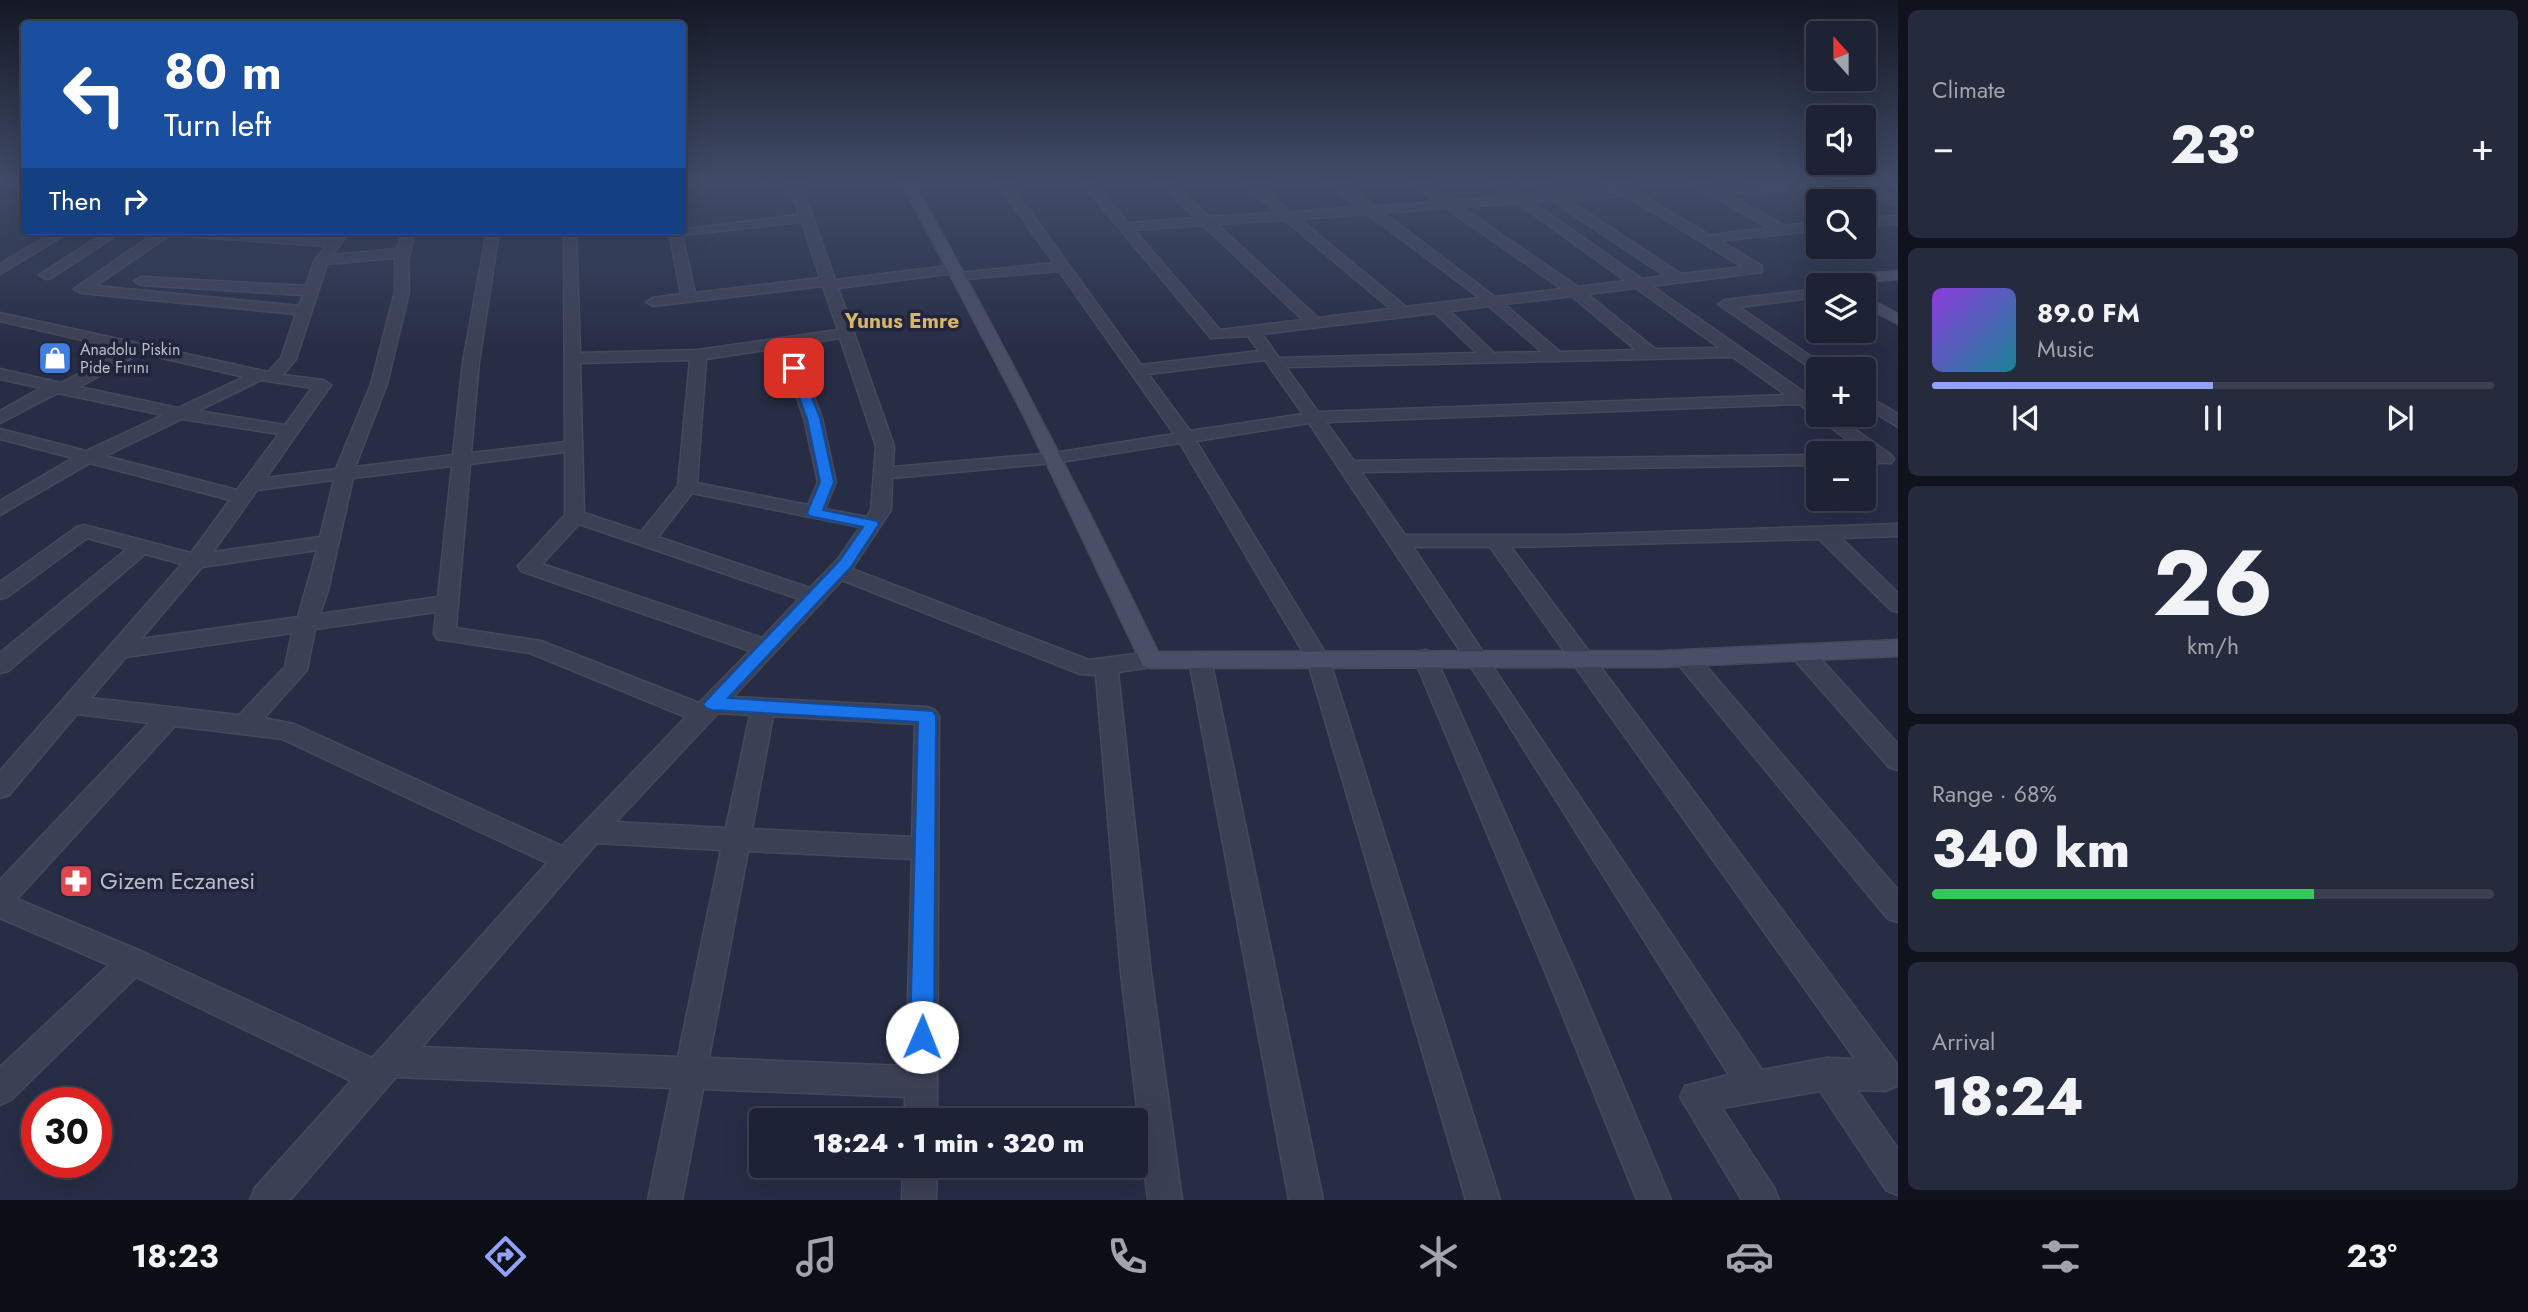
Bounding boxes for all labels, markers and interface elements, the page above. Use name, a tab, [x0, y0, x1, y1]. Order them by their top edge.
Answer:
north arrow	[1806, 21, 1876, 91]
map controls	[1806, 21, 1876, 511]
text: 80 m	[164, 37, 282, 107]
icon: left	[49, 49, 140, 140]
text: Climate	[1932, 73, 2005, 107]
text: Turn left	[164, 102, 271, 148]
button: sound	[1806, 105, 1876, 175]
text: 23°	[2170, 107, 2255, 183]
text: −	[1932, 119, 1954, 174]
text: +	[2471, 119, 2494, 174]
text: Then	[49, 182, 102, 220]
icon: right	[116, 182, 154, 220]
button: search	[1806, 189, 1876, 259]
button: layers	[1806, 273, 1876, 343]
text: 89.0 FM	[2037, 294, 2140, 332]
district label: Yunus Emre	[844, 306, 959, 336]
text: Music	[2037, 332, 2094, 366]
place label: Anadolu Piskin Pide Fırını	[80, 338, 180, 379]
pin	[764, 338, 824, 398]
shop icon: Anadolu Piskin Pide Fırını	[36, 339, 74, 377]
icon: arrive	[775, 349, 813, 387]
button: +	[1806, 357, 1876, 427]
icon: previous	[2007, 399, 2045, 437]
icon: pause	[2194, 399, 2232, 437]
icon: next	[2381, 399, 2419, 437]
button: −	[1806, 441, 1876, 511]
text: 26	[2153, 518, 2273, 649]
text: km/h	[2187, 629, 2239, 663]
text: Range · 68%	[1932, 777, 2057, 811]
text: 340 km	[1932, 811, 2130, 887]
pharmacy icon: Gizem Eczanesi	[57, 862, 95, 900]
place label: Gizem Eczanesi	[100, 864, 255, 898]
position arrow	[885, 1000, 959, 1074]
text: Arrival	[1932, 1025, 1995, 1059]
text: 18:24	[1932, 1059, 2084, 1135]
speed limit sign: 30	[21, 1087, 112, 1178]
text: 18:24 · 1 min · 320 m	[813, 1124, 1084, 1162]
icon: directions	[481, 1232, 530, 1281]
icon: music	[792, 1232, 841, 1281]
icon: phone	[1103, 1232, 1152, 1281]
icon: climate	[1414, 1232, 1463, 1281]
icon: car	[1725, 1232, 1774, 1281]
icon: filters	[2036, 1232, 2085, 1281]
text: 18:23	[131, 1233, 219, 1279]
text: 23°	[2347, 1233, 2397, 1279]

